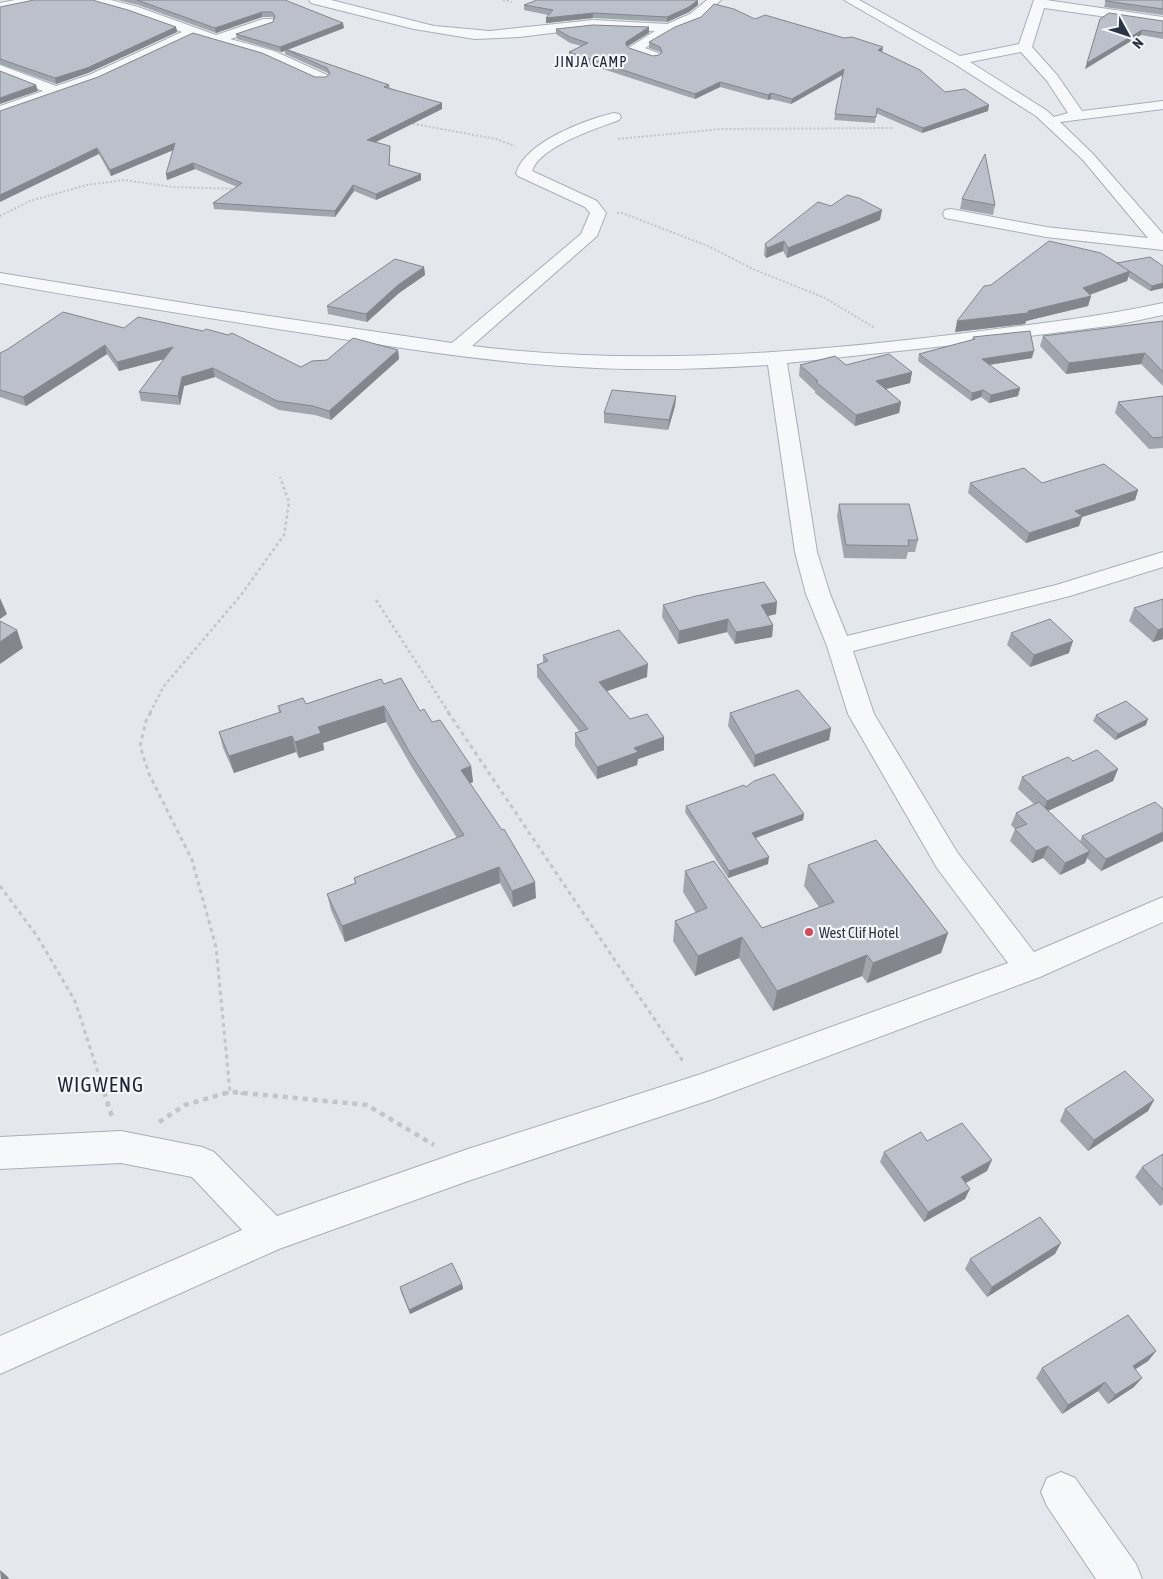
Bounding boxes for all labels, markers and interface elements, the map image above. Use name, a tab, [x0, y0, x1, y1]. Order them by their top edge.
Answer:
north arrow	[1103, 10, 1153, 60]
text: N	[1129, 35, 1147, 52]
district label: JINJA CAMP	[554, 53, 628, 70]
place label: West Clif Hotel	[819, 924, 899, 941]
marker: West Clif Hotel	[803, 926, 815, 938]
district label: WIGWENG	[58, 1072, 144, 1096]

